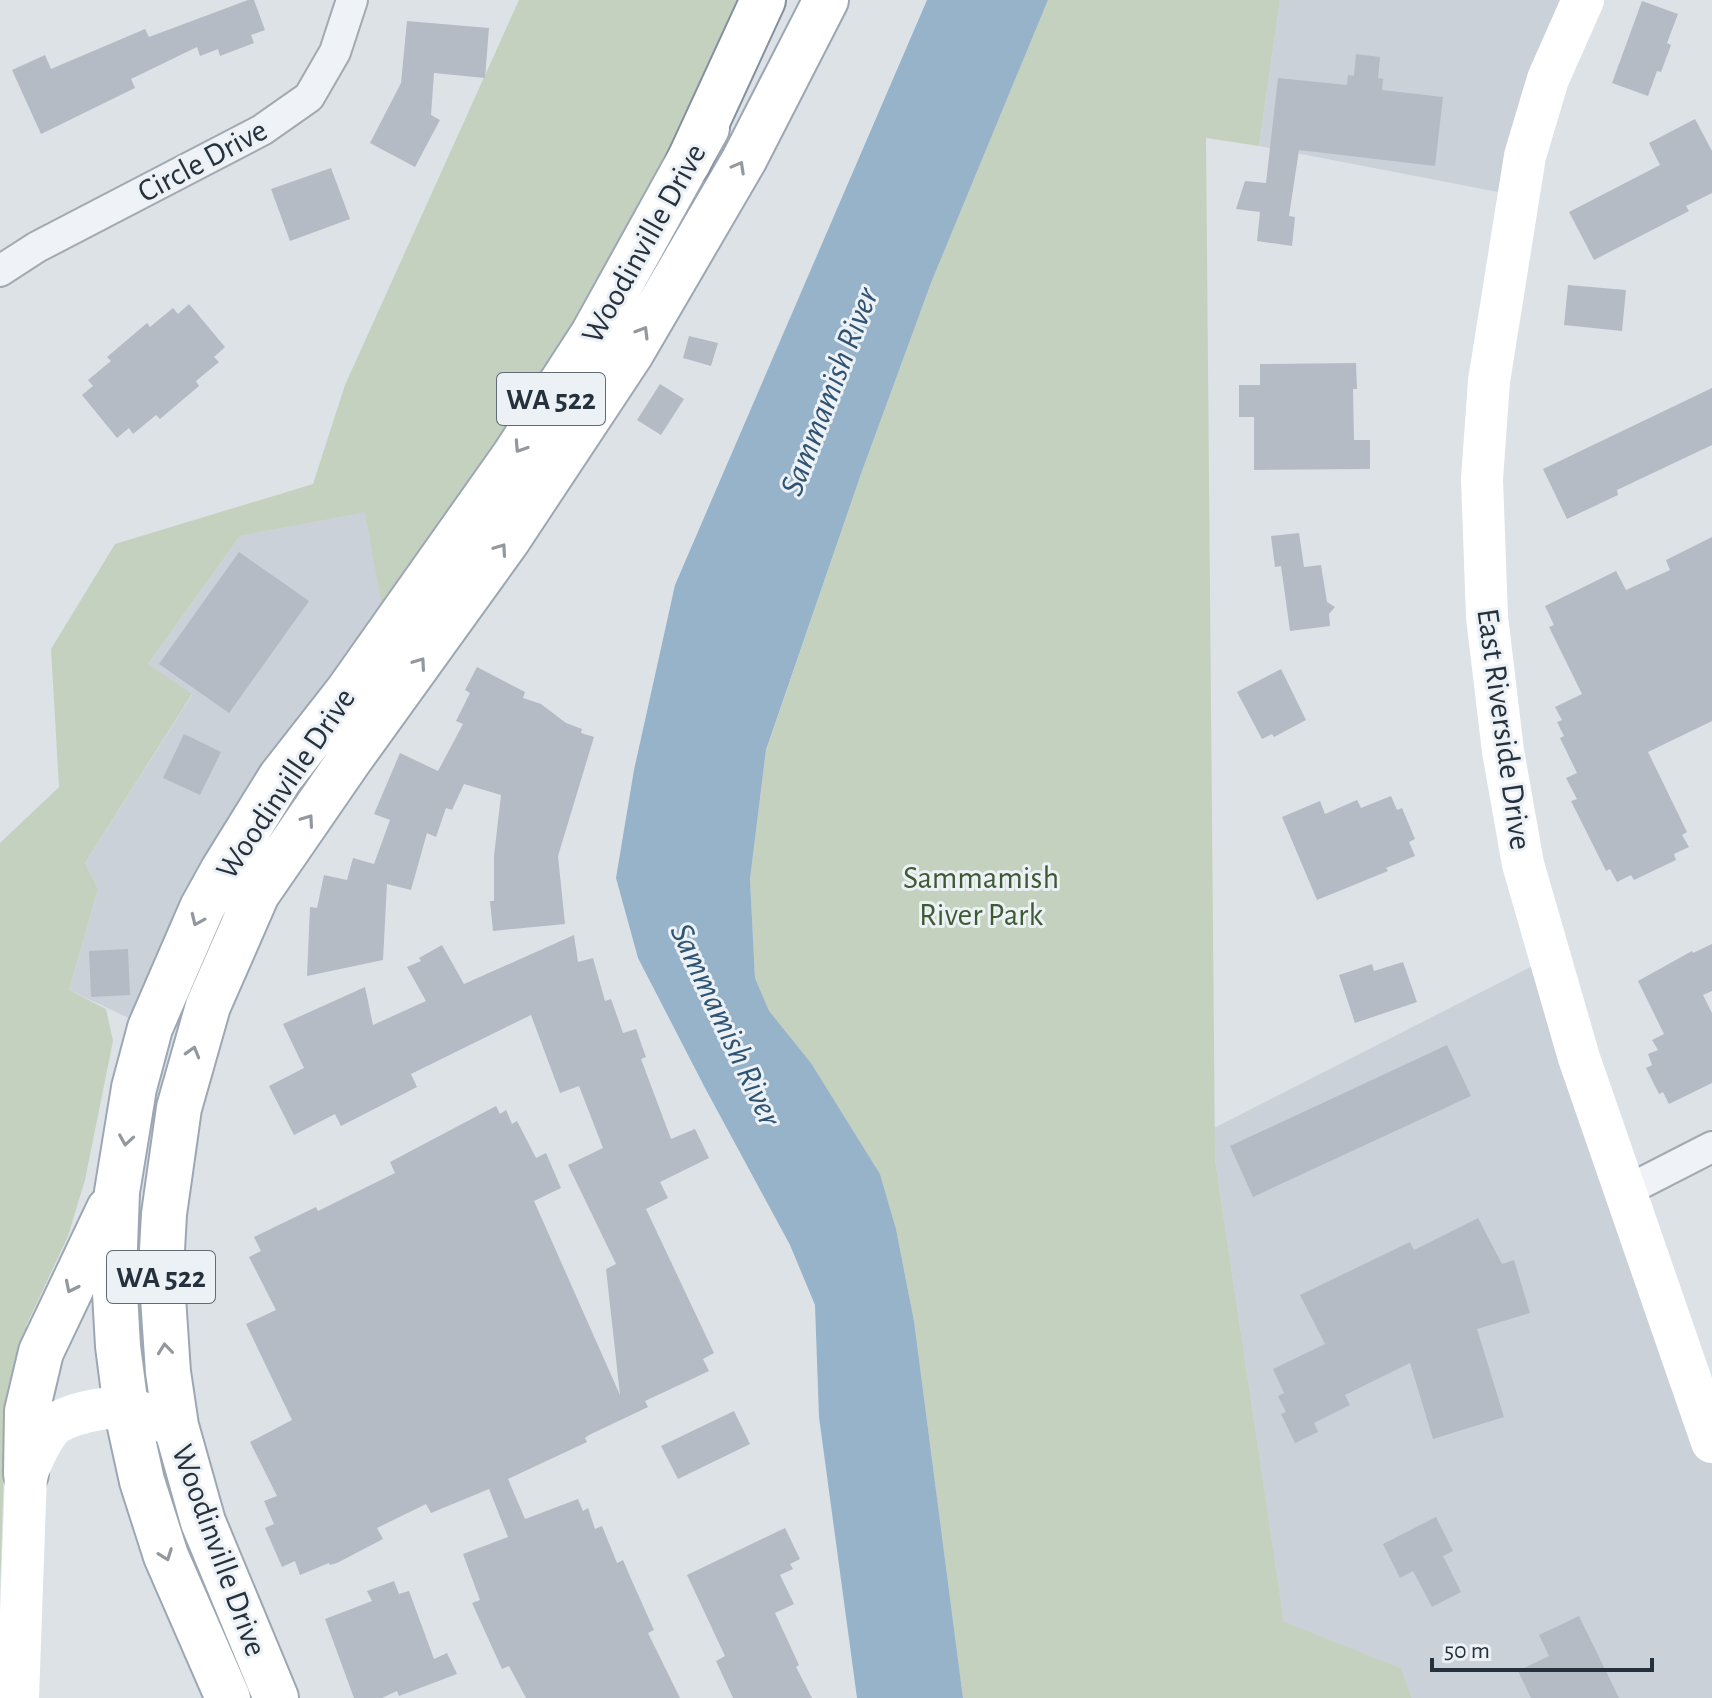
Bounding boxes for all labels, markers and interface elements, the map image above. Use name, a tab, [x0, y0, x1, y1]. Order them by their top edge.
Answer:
street label: Circle Drive	[132, 114, 272, 208]
street label: Woodinville Drive	[576, 138, 712, 349]
one-way arrow	[729, 162, 745, 176]
water label: Sammamish River	[775, 282, 885, 500]
one-way arrow	[634, 326, 649, 341]
road number: WA 522	[497, 373, 605, 425]
one-way arrow	[515, 438, 530, 453]
one-way arrow	[491, 544, 506, 558]
street label: East Riverside Drive	[1471, 606, 1537, 852]
one-way arrow	[410, 657, 425, 671]
street label: Woodinville Drive	[210, 682, 361, 885]
one-way arrow	[298, 815, 313, 829]
park label: Sammamish River Park	[903, 862, 1059, 931]
one-way arrow	[191, 912, 207, 926]
water label: Sammamish River	[663, 918, 787, 1132]
one-way arrow	[184, 1046, 200, 1059]
one-way arrow	[118, 1133, 135, 1147]
road number: WA 522	[107, 1251, 215, 1303]
one-way arrow	[65, 1279, 80, 1294]
one-way arrow	[157, 1342, 174, 1355]
street label: Woodinville Drive	[166, 1440, 272, 1660]
one-way arrow	[156, 1547, 173, 1561]
scale bar	[1432, 1622, 1652, 1672]
text: 50 m	[1444, 1639, 1490, 1663]

